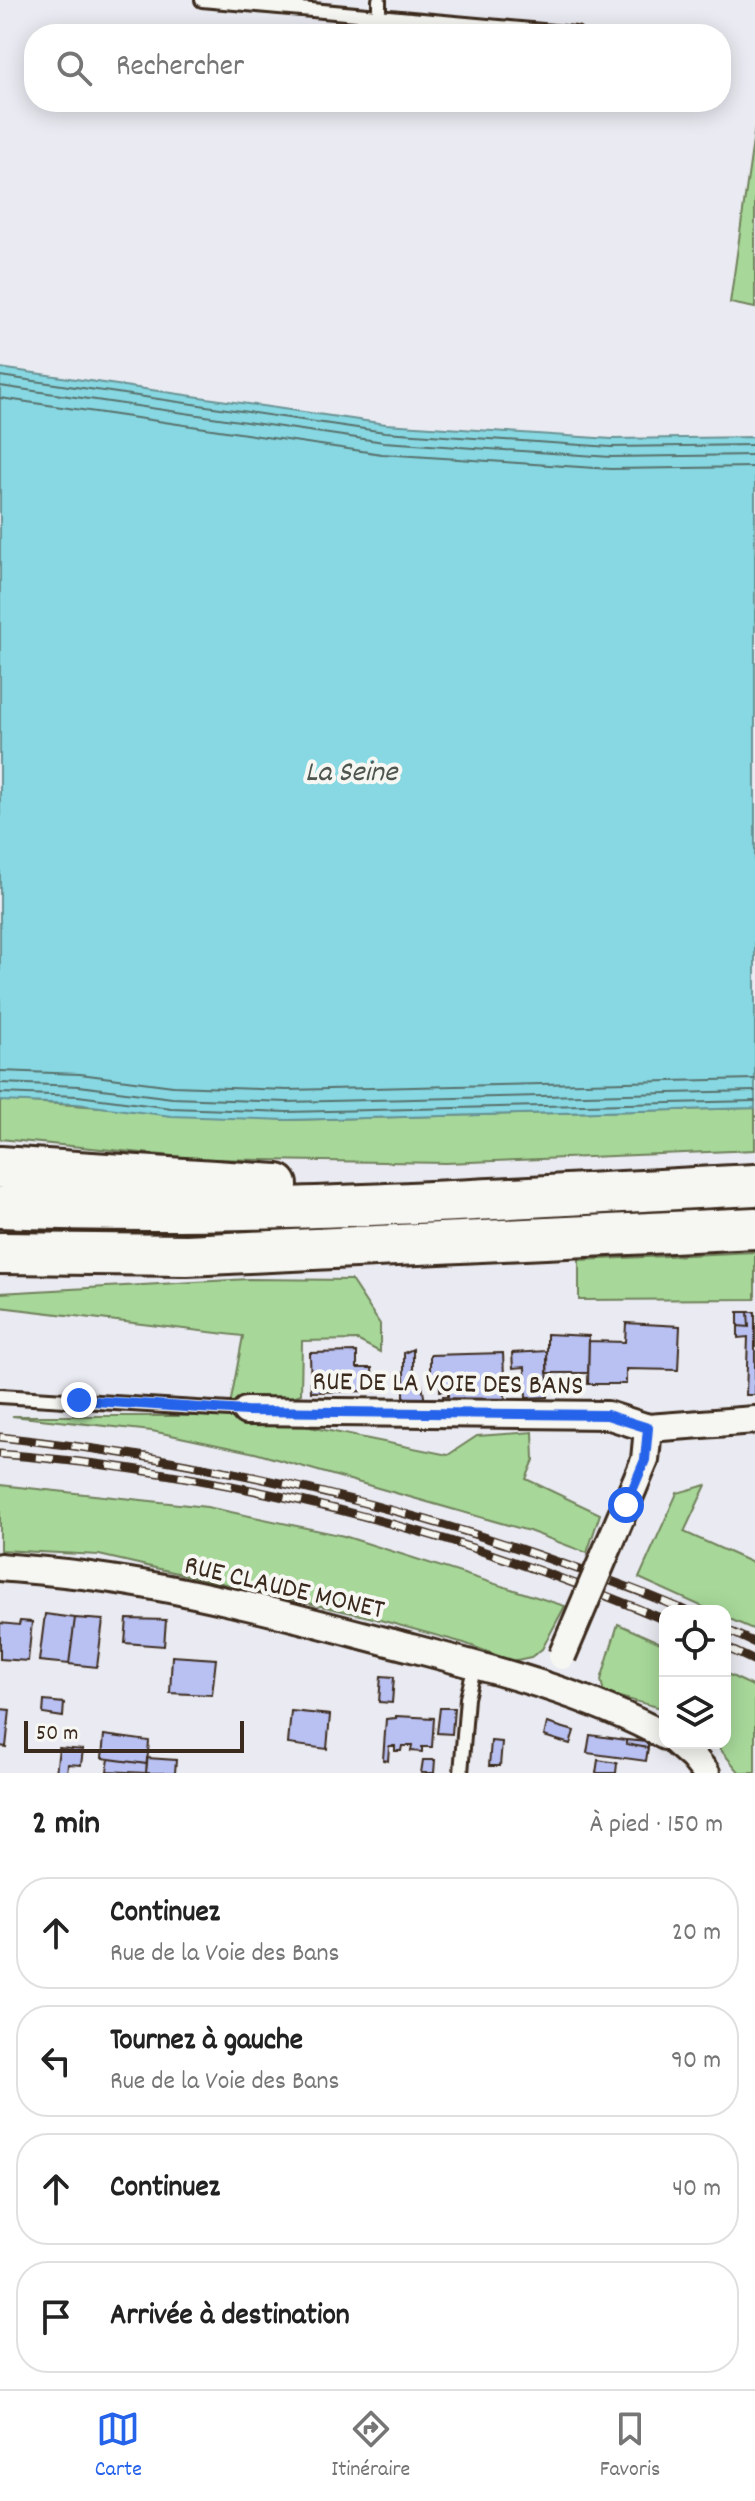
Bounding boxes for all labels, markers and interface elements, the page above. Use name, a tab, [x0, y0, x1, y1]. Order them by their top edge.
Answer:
search box	[24, 24, 731, 112]
icon: search	[52, 46, 96, 90]
text: Rechercher	[116, 47, 244, 90]
water label: La Seine	[305, 753, 399, 796]
street label: RUE DE LA VOIE DES BANS	[312, 1364, 584, 1408]
route end	[61, 1382, 97, 1418]
route start	[608, 1487, 644, 1523]
street label: RUE CLAUDE MONET	[180, 1547, 388, 1632]
map controls	[659, 1605, 731, 1749]
button: locate	[659, 1605, 731, 1677]
button: layers	[659, 1677, 731, 1749]
scale bar	[24, 1717, 244, 1753]
text: 50 m	[36, 1719, 78, 1750]
text: 2 min	[32, 1801, 100, 1850]
text: À pied · 150 m	[590, 1807, 723, 1844]
text: Continuez	[110, 1893, 220, 1936]
icon: ahead	[34, 1911, 78, 1955]
text: 20 m	[672, 1915, 721, 1952]
text: Rue de la Voie des Bans	[110, 1936, 339, 1973]
text: Tournez à gauche	[110, 2021, 303, 2064]
icon: left	[34, 2039, 78, 2083]
text: 90 m	[671, 2043, 721, 2080]
text: Rue de la Voie des Bans	[110, 2064, 339, 2101]
icon: ahead	[34, 2167, 78, 2211]
text: Continuez	[110, 2168, 220, 2211]
text: 40 m	[672, 2171, 721, 2208]
icon: arrive	[34, 2295, 78, 2339]
text: Arrivée à destination	[110, 2296, 350, 2339]
tab: Carte	[95, 2407, 142, 2486]
tab: Itinéraire	[331, 2407, 410, 2486]
tab: Favoris	[600, 2407, 660, 2486]

